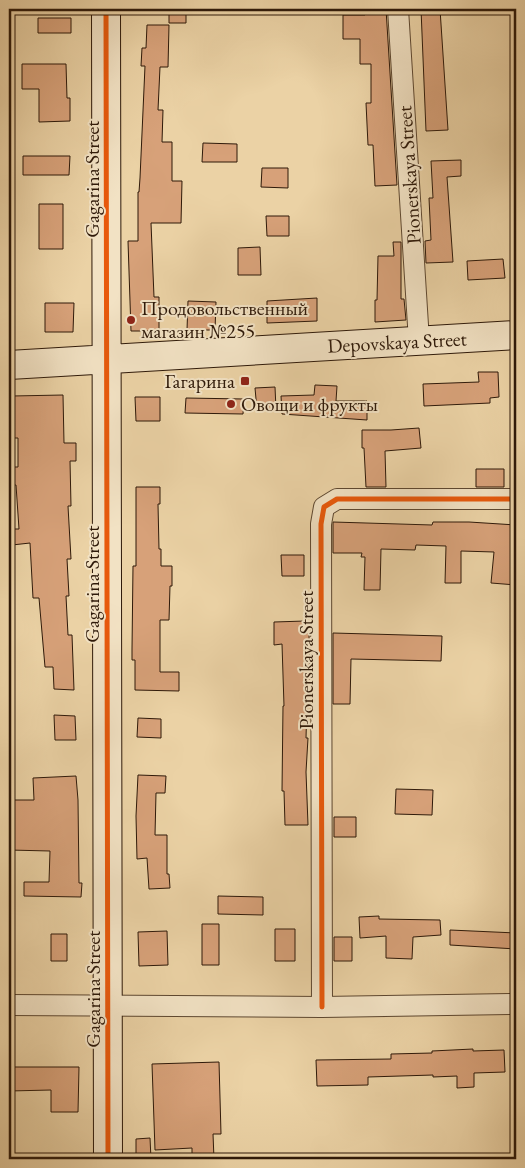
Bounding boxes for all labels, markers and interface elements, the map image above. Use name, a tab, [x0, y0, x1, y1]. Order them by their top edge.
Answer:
street label: Pionerskaya Street	[391, 104, 427, 245]
street label: Gagarina Street	[79, 120, 105, 238]
place label: Продовольственный магазин №255	[141, 295, 309, 344]
marker: Продовольственный магазин №255	[125, 314, 137, 326]
street label: Depovskaya Street	[327, 325, 468, 359]
place label: Гагарина	[164, 368, 235, 394]
marker: Гагарина	[239, 375, 251, 387]
place label: Овощи и фрукты	[241, 391, 378, 417]
marker: Овощи и фрукты	[225, 398, 237, 410]
street label: Gagarina Street	[79, 525, 105, 643]
street label: Pionerskaya Street	[293, 590, 319, 729]
street label: Gagarina Street	[80, 930, 106, 1048]

